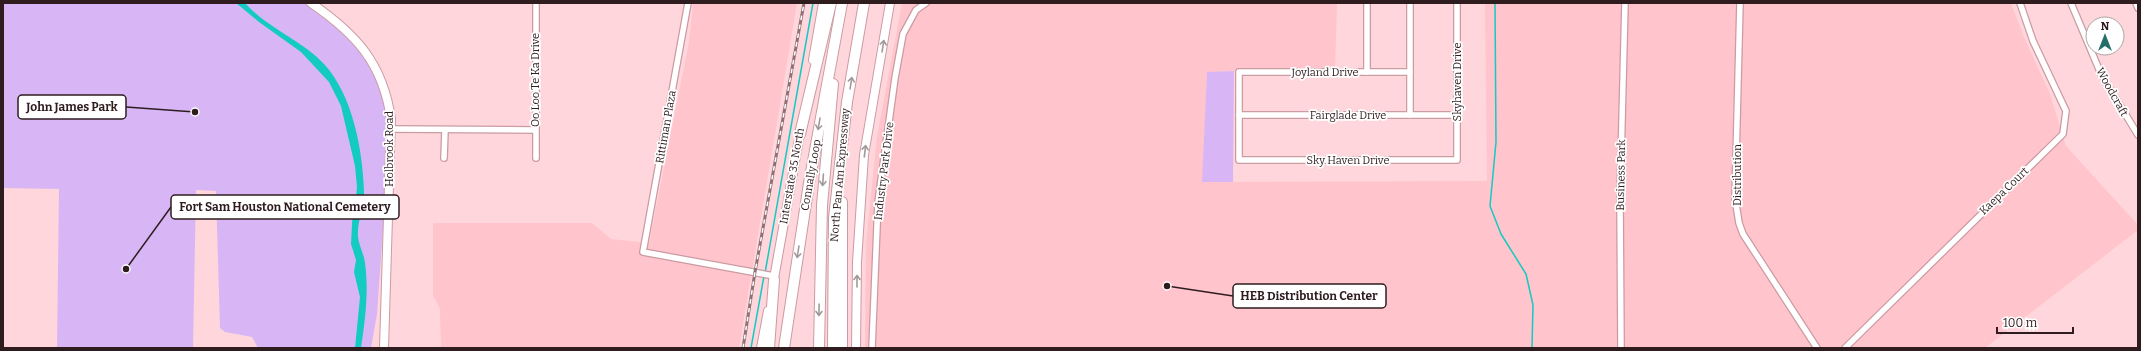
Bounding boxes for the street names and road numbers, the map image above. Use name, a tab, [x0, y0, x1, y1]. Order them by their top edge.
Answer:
street label: Oo Loo Te Ka Drive	[529, 33, 542, 127]
street label: Skyhaven Drive	[1451, 43, 1464, 121]
street label: Woodcraft	[2093, 65, 2131, 119]
street label: Joyland Drive	[1290, 66, 1359, 79]
street label: Rittiman Plaza	[653, 89, 679, 165]
street label: North Pan Am Expressway	[828, 107, 852, 243]
street label: Fairglade Drive	[1310, 109, 1386, 122]
street label: Holbrook Road	[383, 111, 396, 187]
street label: Industry Park Drive	[872, 121, 896, 221]
street label: Interstate 35 North	[777, 127, 807, 225]
street label: Connally Loop	[798, 138, 824, 212]
street label: Business Park	[1614, 139, 1628, 211]
street label: Distribution	[1731, 144, 1744, 206]
street label: Sky Haven Drive	[1307, 154, 1389, 167]
street label: Kaepa Court	[1977, 164, 2031, 218]

